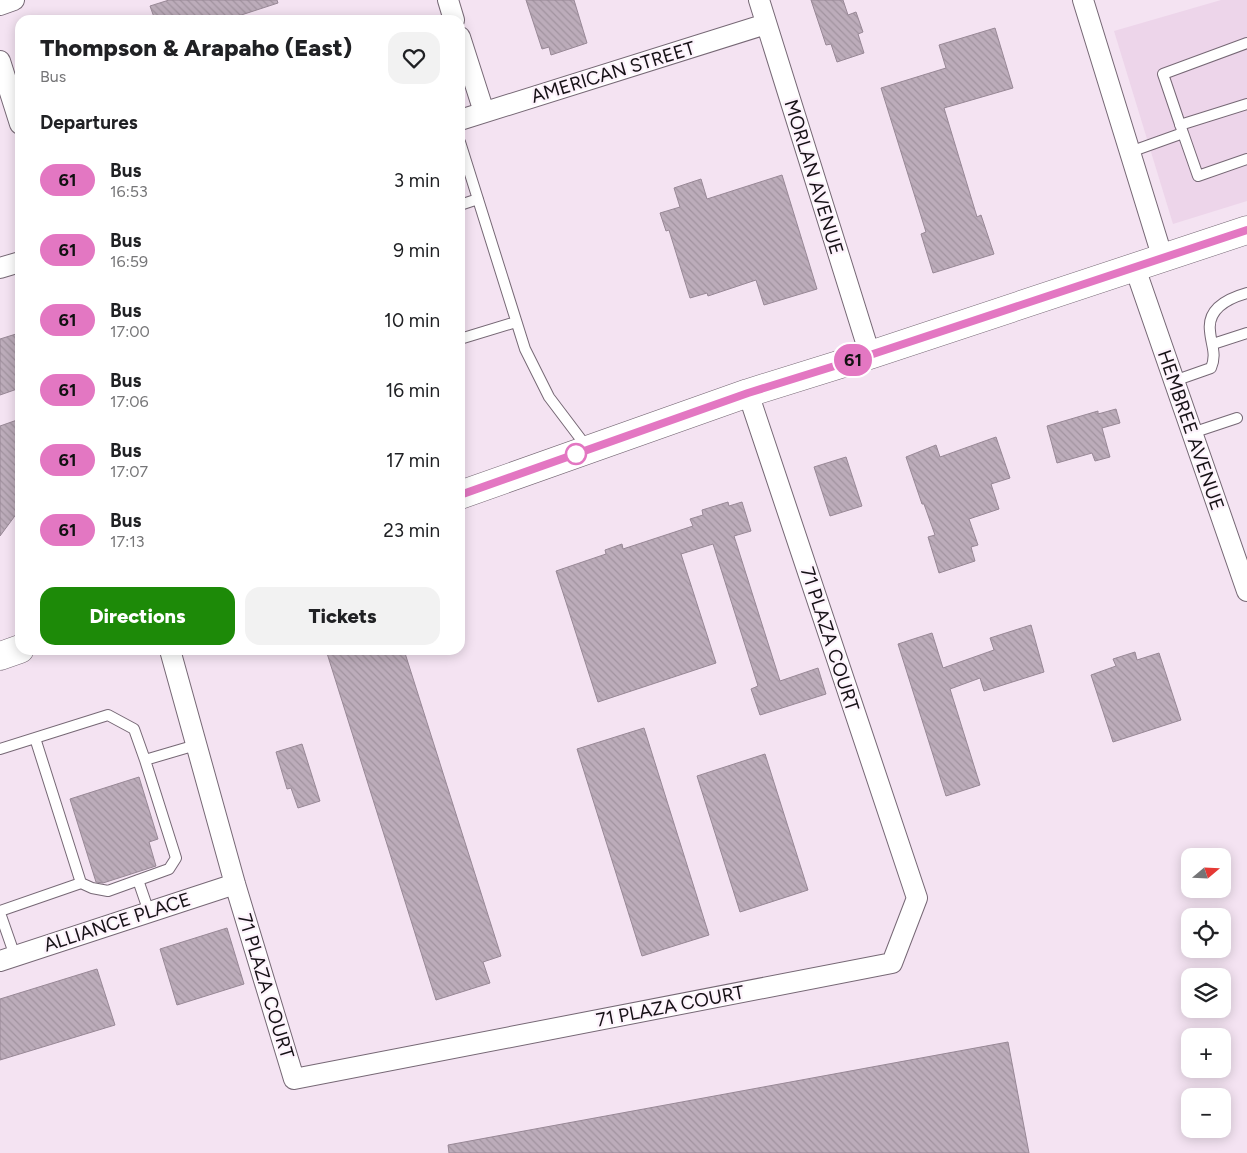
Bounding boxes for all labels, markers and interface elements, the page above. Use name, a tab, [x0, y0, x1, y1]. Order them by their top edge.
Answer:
button: heart	[388, 32, 440, 84]
text: Thompson & Arapaho (East)	[40, 33, 352, 62]
street label: AMERICAN STREET	[528, 36, 698, 108]
text: Bus	[40, 67, 66, 86]
street label: MORLAN AVENUE	[780, 97, 848, 257]
text: Departures	[40, 111, 138, 134]
text: Bus	[110, 159, 141, 182]
text: 61	[58, 169, 77, 191]
text: 3 min	[394, 169, 440, 192]
text: 16:53	[110, 182, 148, 201]
text: Bus	[110, 229, 141, 252]
text: 61	[58, 239, 77, 261]
text: 9 min	[393, 239, 440, 262]
text: 16:59	[110, 252, 148, 271]
text: Bus	[110, 299, 141, 322]
text: 61	[58, 309, 77, 331]
text: 10 min	[384, 309, 440, 332]
text: 17:00	[110, 322, 150, 341]
line badge: 61	[830, 344, 876, 376]
street label: HEMBREE AVENUE	[1153, 347, 1229, 513]
text: 61	[844, 349, 862, 371]
text: Bus	[110, 369, 141, 392]
text: 61	[58, 379, 77, 401]
text: 16 min	[386, 379, 440, 402]
text: 17:06	[110, 392, 149, 411]
text: Bus	[110, 439, 141, 462]
unlabelled marker	[565, 443, 587, 465]
text: 61	[58, 449, 77, 471]
text: 17 min	[386, 449, 440, 472]
text: 17:07	[110, 462, 148, 481]
text: Bus	[110, 509, 141, 532]
text: 61	[58, 519, 77, 541]
text: 23 min	[383, 519, 440, 542]
text: 17:13	[110, 532, 145, 551]
street label: 71 PLAZA COURT	[796, 564, 864, 715]
button: Directions	[40, 587, 235, 645]
button: Tickets	[245, 587, 440, 645]
north arrow	[1181, 848, 1231, 898]
map controls	[1181, 848, 1231, 1138]
street label: ALLIANCE PLACE	[41, 887, 193, 957]
button: locate	[1181, 908, 1231, 958]
street label: 71 PLAZA COURT	[233, 911, 299, 1062]
button: layers	[1181, 968, 1231, 1018]
street label: 71 PLAZA COURT	[594, 980, 747, 1032]
button: +	[1181, 1028, 1231, 1078]
button: −	[1181, 1088, 1231, 1138]

